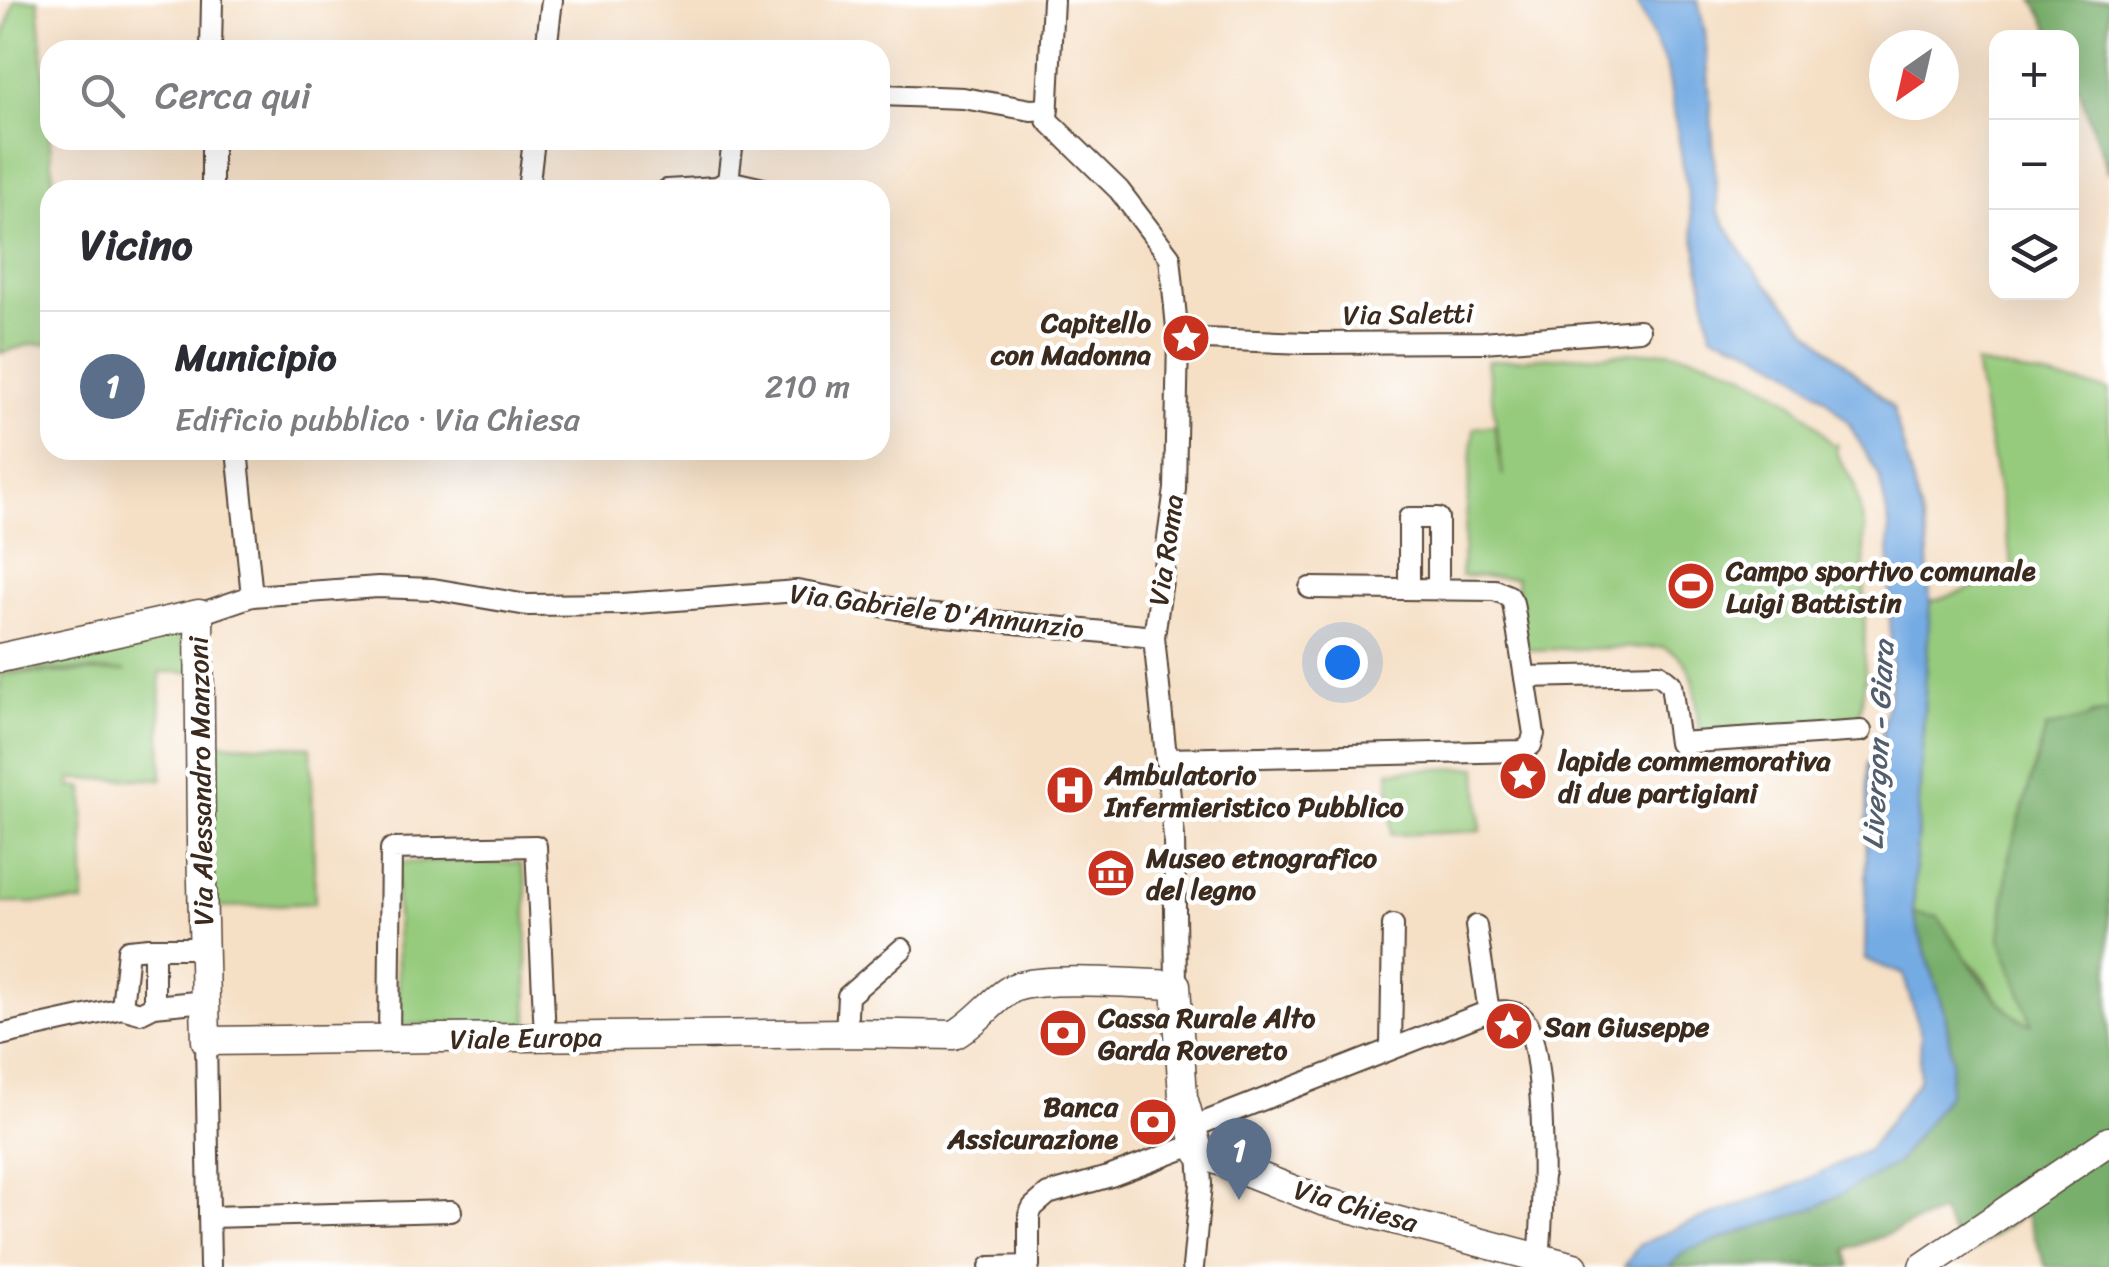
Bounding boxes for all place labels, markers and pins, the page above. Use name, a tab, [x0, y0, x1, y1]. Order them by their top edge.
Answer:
place label: Capitello con Madonna	[990, 298, 1152, 379]
place icon: Capitello con Madonna	[1160, 312, 1212, 364]
place label: Campo sportivo comunale Luigi Battistin	[1725, 546, 2036, 627]
sports icon: Campo sportivo comunale Luigi Battistin	[1665, 560, 1717, 612]
place label: lapide commemorativa di due partigiani	[1557, 736, 1832, 817]
place label: Ambulatorio Infermieristico Pubblico	[1103, 750, 1404, 831]
place icon: lapide commemorativa di due partigiani	[1497, 750, 1549, 802]
hospital icon: Ambulatorio Infermieristico Pubblico	[1044, 764, 1096, 816]
place label: Museo etnografico del legno	[1145, 833, 1378, 914]
museum icon: Museo etnografico del legno	[1085, 847, 1137, 899]
place label: Cassa Rurale Alto Garda Rovereto	[1097, 993, 1315, 1074]
place icon: San Giuseppe	[1483, 1000, 1535, 1052]
place label: San Giuseppe	[1543, 1002, 1710, 1051]
bank icon: Cassa Rurale Alto Garda Rovereto	[1037, 1007, 1089, 1059]
place label: Banca Assicurazione	[947, 1082, 1119, 1163]
bank icon: Banca Assicurazione	[1127, 1096, 1179, 1148]
pin: 1	[1206, 1118, 1272, 1200]

